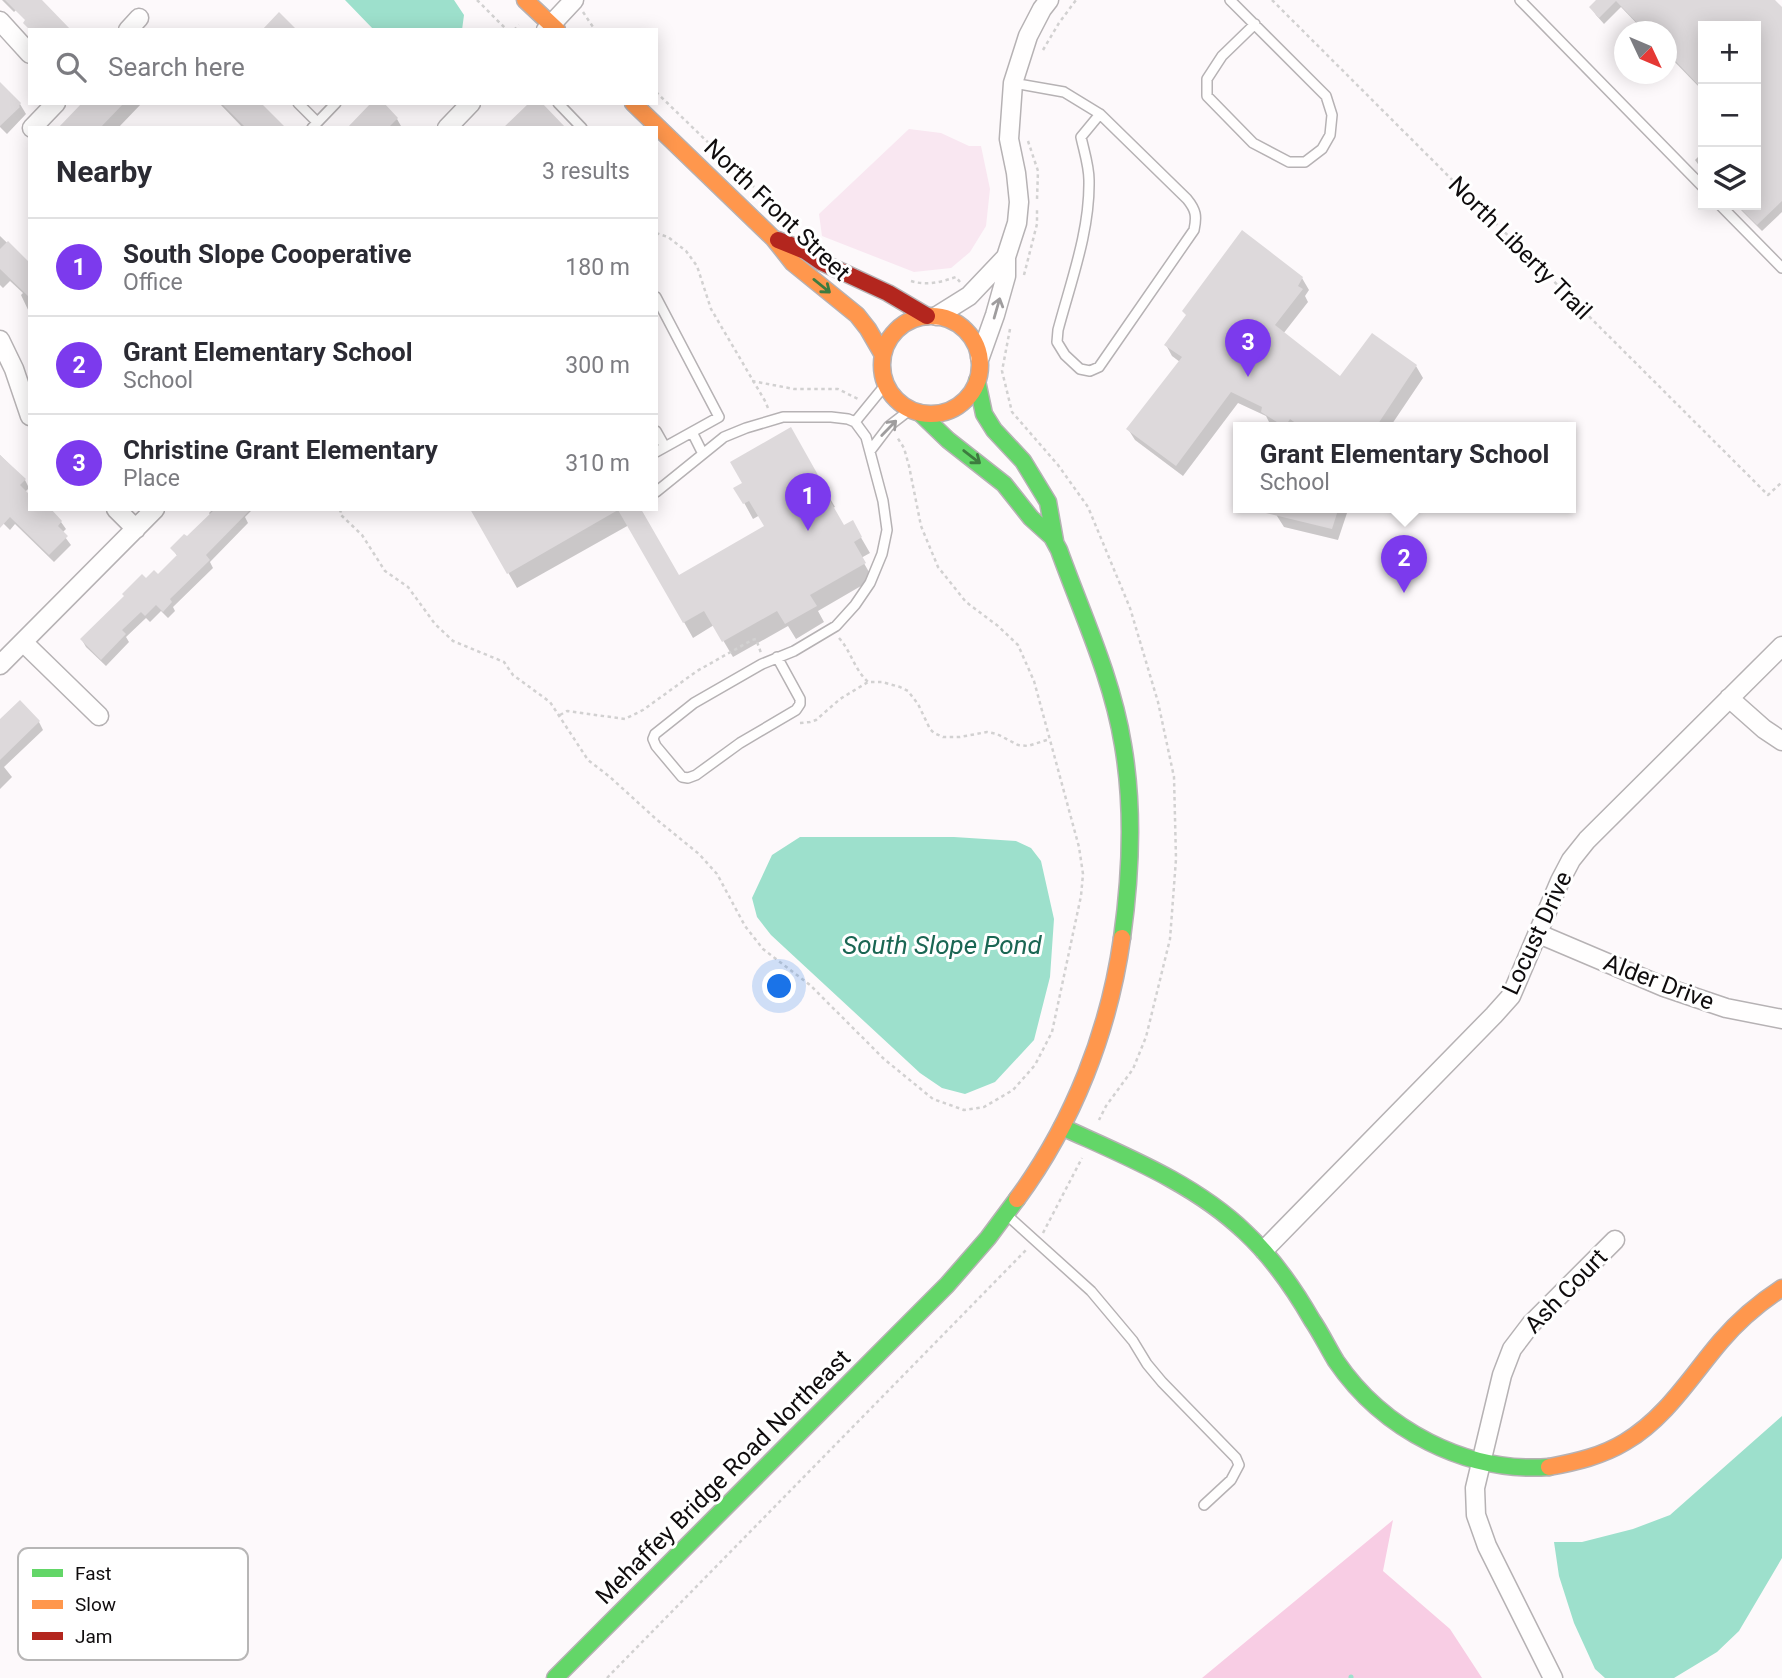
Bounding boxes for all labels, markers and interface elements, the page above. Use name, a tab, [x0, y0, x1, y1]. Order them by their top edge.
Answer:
north arrow	[1614, 21, 1677, 84]
map controls	[1698, 21, 1761, 210]
button: +	[1698, 21, 1761, 84]
search box	[28, 28, 658, 105]
icon: search	[52, 48, 90, 86]
text: Search here	[108, 52, 245, 82]
button: −	[1698, 84, 1761, 147]
street label: North Front Street	[698, 133, 856, 287]
button: layers	[1698, 147, 1761, 210]
text: Nearby	[56, 154, 152, 189]
text: 3 results	[542, 158, 630, 185]
street label: North Liberty Trail	[1443, 171, 1597, 325]
text: South Slope Cooperative	[123, 239, 412, 269]
text: 1	[72, 254, 86, 281]
text: 180 m	[565, 254, 630, 281]
text: Office	[123, 269, 183, 296]
one-way arrow	[813, 279, 831, 294]
one-way arrow	[991, 297, 1004, 319]
pin: 3	[1225, 319, 1271, 377]
text: Grant Elementary School	[123, 337, 413, 367]
text: 2	[72, 352, 86, 379]
text: 300 m	[565, 352, 630, 379]
text: School	[123, 367, 193, 394]
one-way arrow	[881, 419, 897, 437]
popup	[1233, 422, 1576, 513]
text: Christine Grant Elementary	[123, 435, 438, 465]
text: Grant Elementary School	[1260, 439, 1549, 469]
text: 3	[72, 450, 86, 477]
text: 310 m	[565, 450, 630, 477]
one-way arrow	[962, 450, 980, 465]
text: Place	[123, 465, 180, 492]
text: School	[1260, 469, 1330, 496]
pin: 1	[785, 473, 831, 531]
pin: 2	[1381, 535, 1427, 593]
street label: Locust Drive	[1496, 867, 1578, 999]
water label: South Slope Pond	[842, 930, 1043, 960]
street label: Alder Drive	[1600, 948, 1718, 1016]
your location	[762, 969, 796, 1003]
street label: Ash Court	[1519, 1243, 1613, 1339]
street label: Mehaffey Bridge Road Northeast	[590, 1344, 856, 1610]
legend	[18, 1548, 248, 1660]
text: Fast	[75, 1562, 112, 1585]
text: Slow	[75, 1593, 116, 1616]
text: Jam	[75, 1625, 112, 1648]

